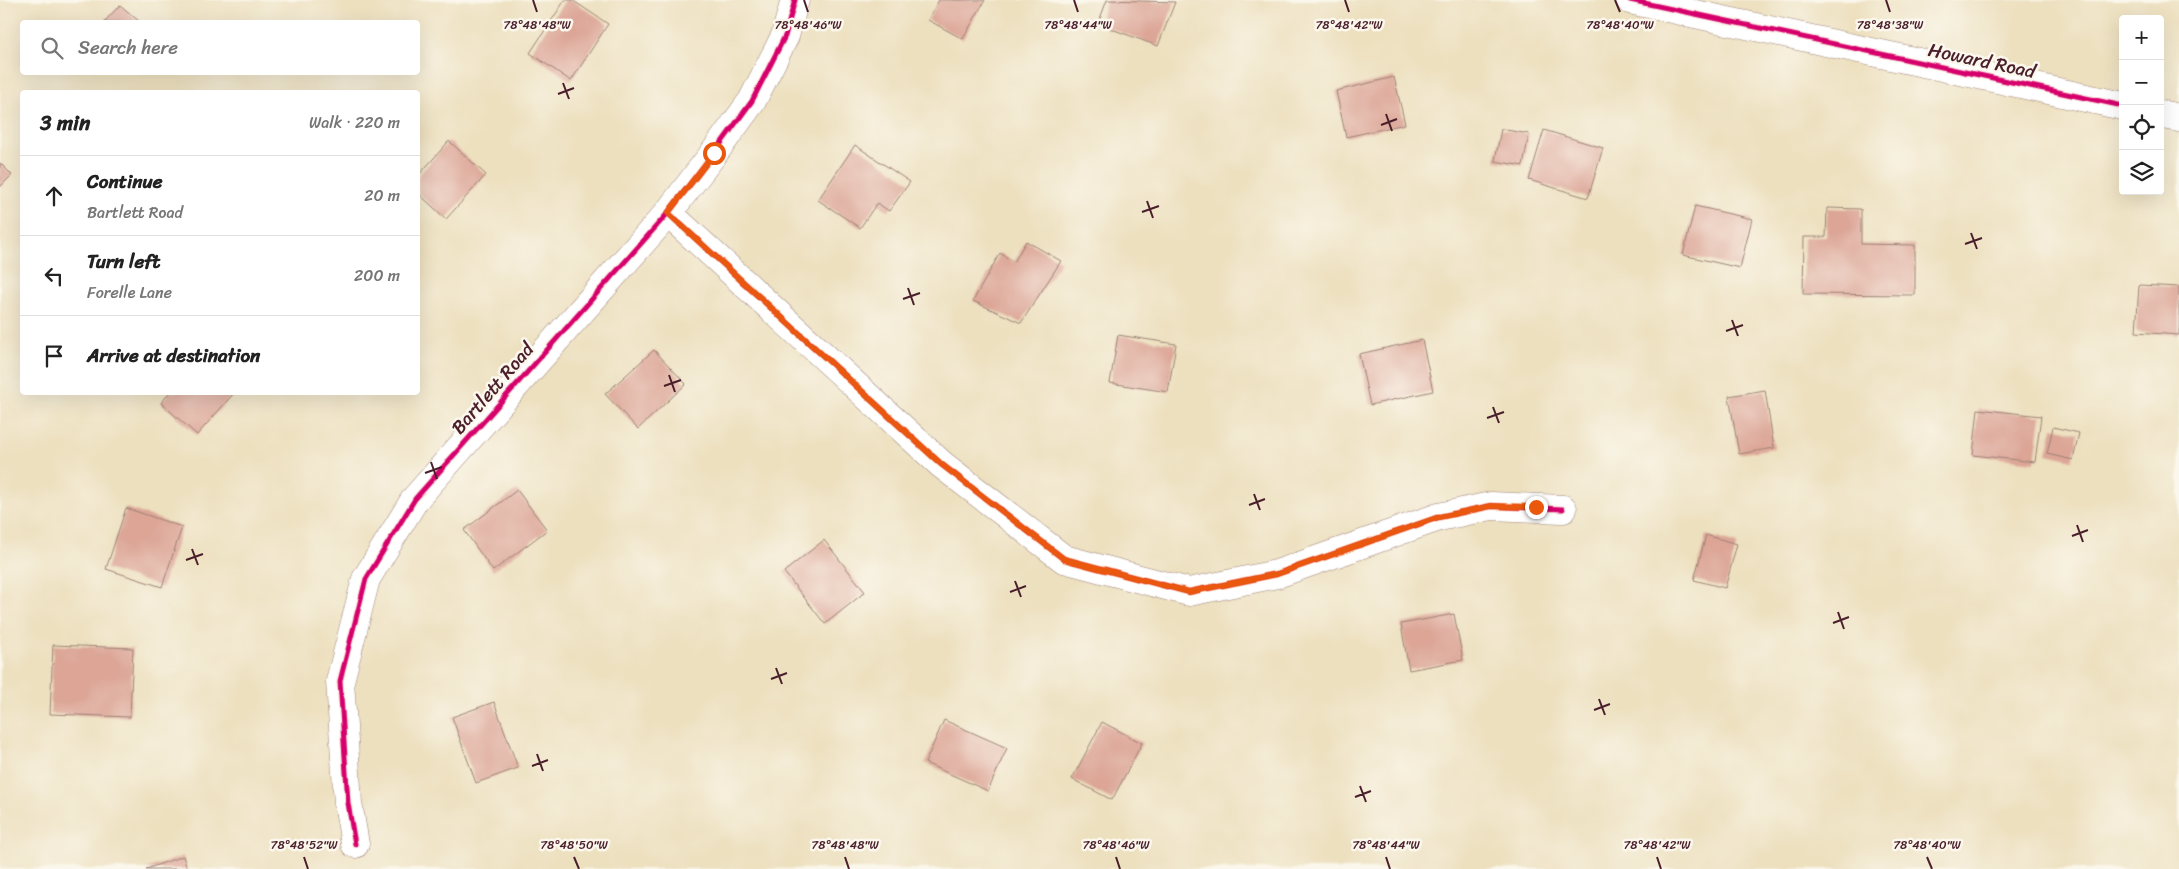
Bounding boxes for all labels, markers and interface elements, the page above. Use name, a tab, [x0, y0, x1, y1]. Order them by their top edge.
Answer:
text: 78°48'48"W	[503, 14, 571, 36]
text: 78°48'46"W	[775, 14, 842, 36]
text: 78°48'44"W	[1044, 14, 1113, 36]
text: 78°48'42"W	[1315, 14, 1383, 36]
text: 78°48'40"W	[1586, 14, 1655, 36]
text: 78°48'38"W	[1857, 14, 1924, 36]
map controls	[2119, 15, 2164, 195]
button: +	[2119, 15, 2164, 60]
search box	[20, 20, 420, 75]
text: Search here	[78, 31, 178, 64]
street label: Howard Road	[1925, 33, 2041, 88]
icon: search	[38, 34, 66, 62]
button: −	[2119, 60, 2164, 105]
text: 3 min	[40, 104, 90, 142]
button: locate	[2119, 105, 2164, 150]
text: Walk · 220 m	[309, 108, 400, 137]
route start	[703, 142, 726, 165]
button: layers	[2119, 150, 2164, 195]
text: Continue	[87, 165, 163, 198]
text: 20 m	[364, 181, 400, 210]
icon: ahead	[40, 182, 68, 210]
text: Bartlett Road	[87, 198, 183, 227]
text: Turn left	[87, 245, 160, 278]
text: 200 m	[354, 261, 400, 290]
icon: left	[40, 262, 68, 290]
text: Forelle Lane	[87, 278, 172, 307]
street label: Bartlett Road	[443, 333, 543, 442]
text: Arrive at destination	[87, 339, 260, 372]
icon: arrive	[40, 342, 68, 370]
route end	[1525, 496, 1548, 519]
text: 78°48'52"W	[271, 834, 338, 856]
text: 78°48'50"W	[540, 834, 609, 856]
text: 78°48'48"W	[811, 834, 879, 856]
text: 78°48'46"W	[1083, 834, 1150, 856]
text: 78°48'44"W	[1352, 834, 1421, 856]
text: 78°48'42"W	[1623, 834, 1691, 856]
text: 78°48'40"W	[1893, 834, 1962, 856]

